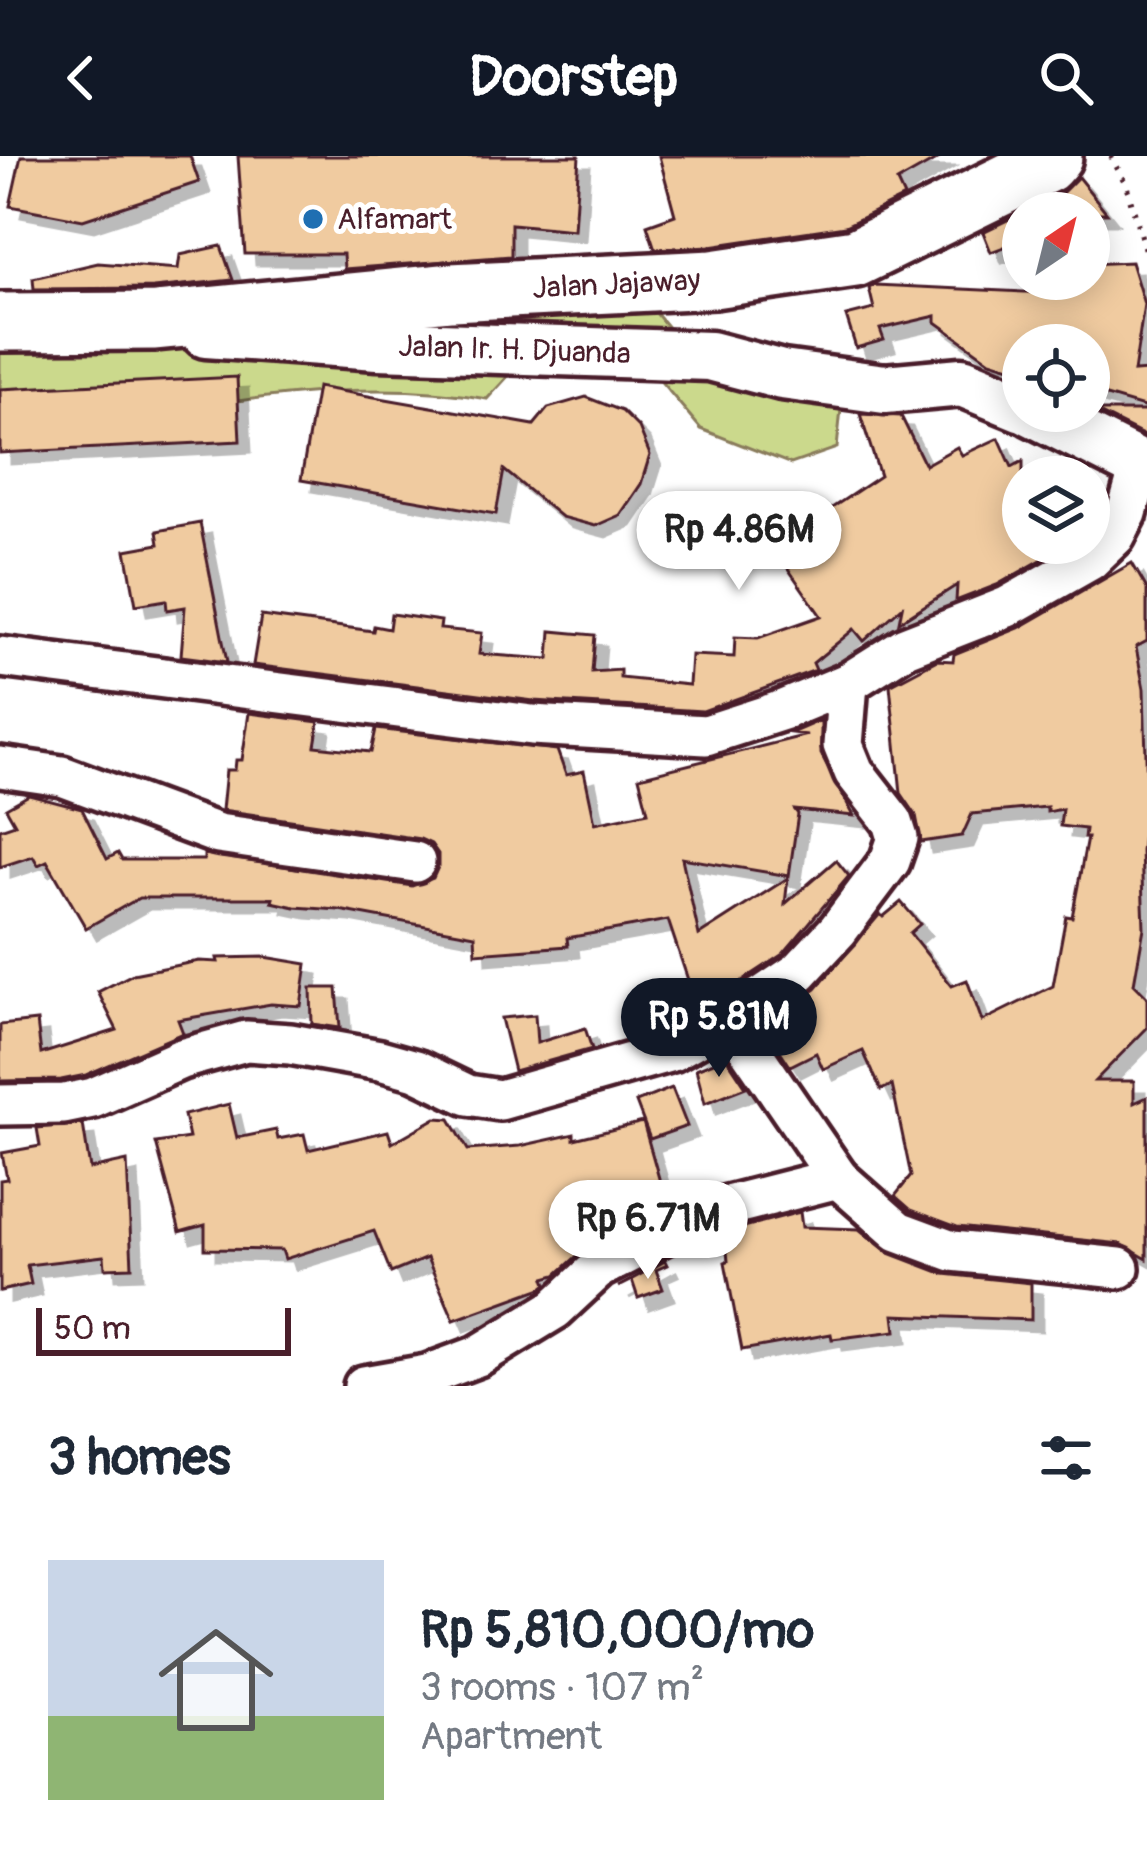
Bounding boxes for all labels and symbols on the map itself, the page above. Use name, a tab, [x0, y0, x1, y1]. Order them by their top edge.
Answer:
north arrow	[1002, 192, 1110, 300]
place label: Alfamart	[337, 201, 453, 238]
marker: Alfamart	[300, 206, 326, 232]
street label: Jalan Jajaway	[531, 261, 701, 306]
street label: Jalan Ir. H. Djuanda	[398, 327, 631, 372]
pin: Rp 4.86M	[615, 491, 863, 593]
pin: Rp 5.81M	[595, 978, 843, 1080]
pin: Rp 6.71M	[524, 1180, 772, 1282]
scale bar	[36, 1302, 291, 1355]

